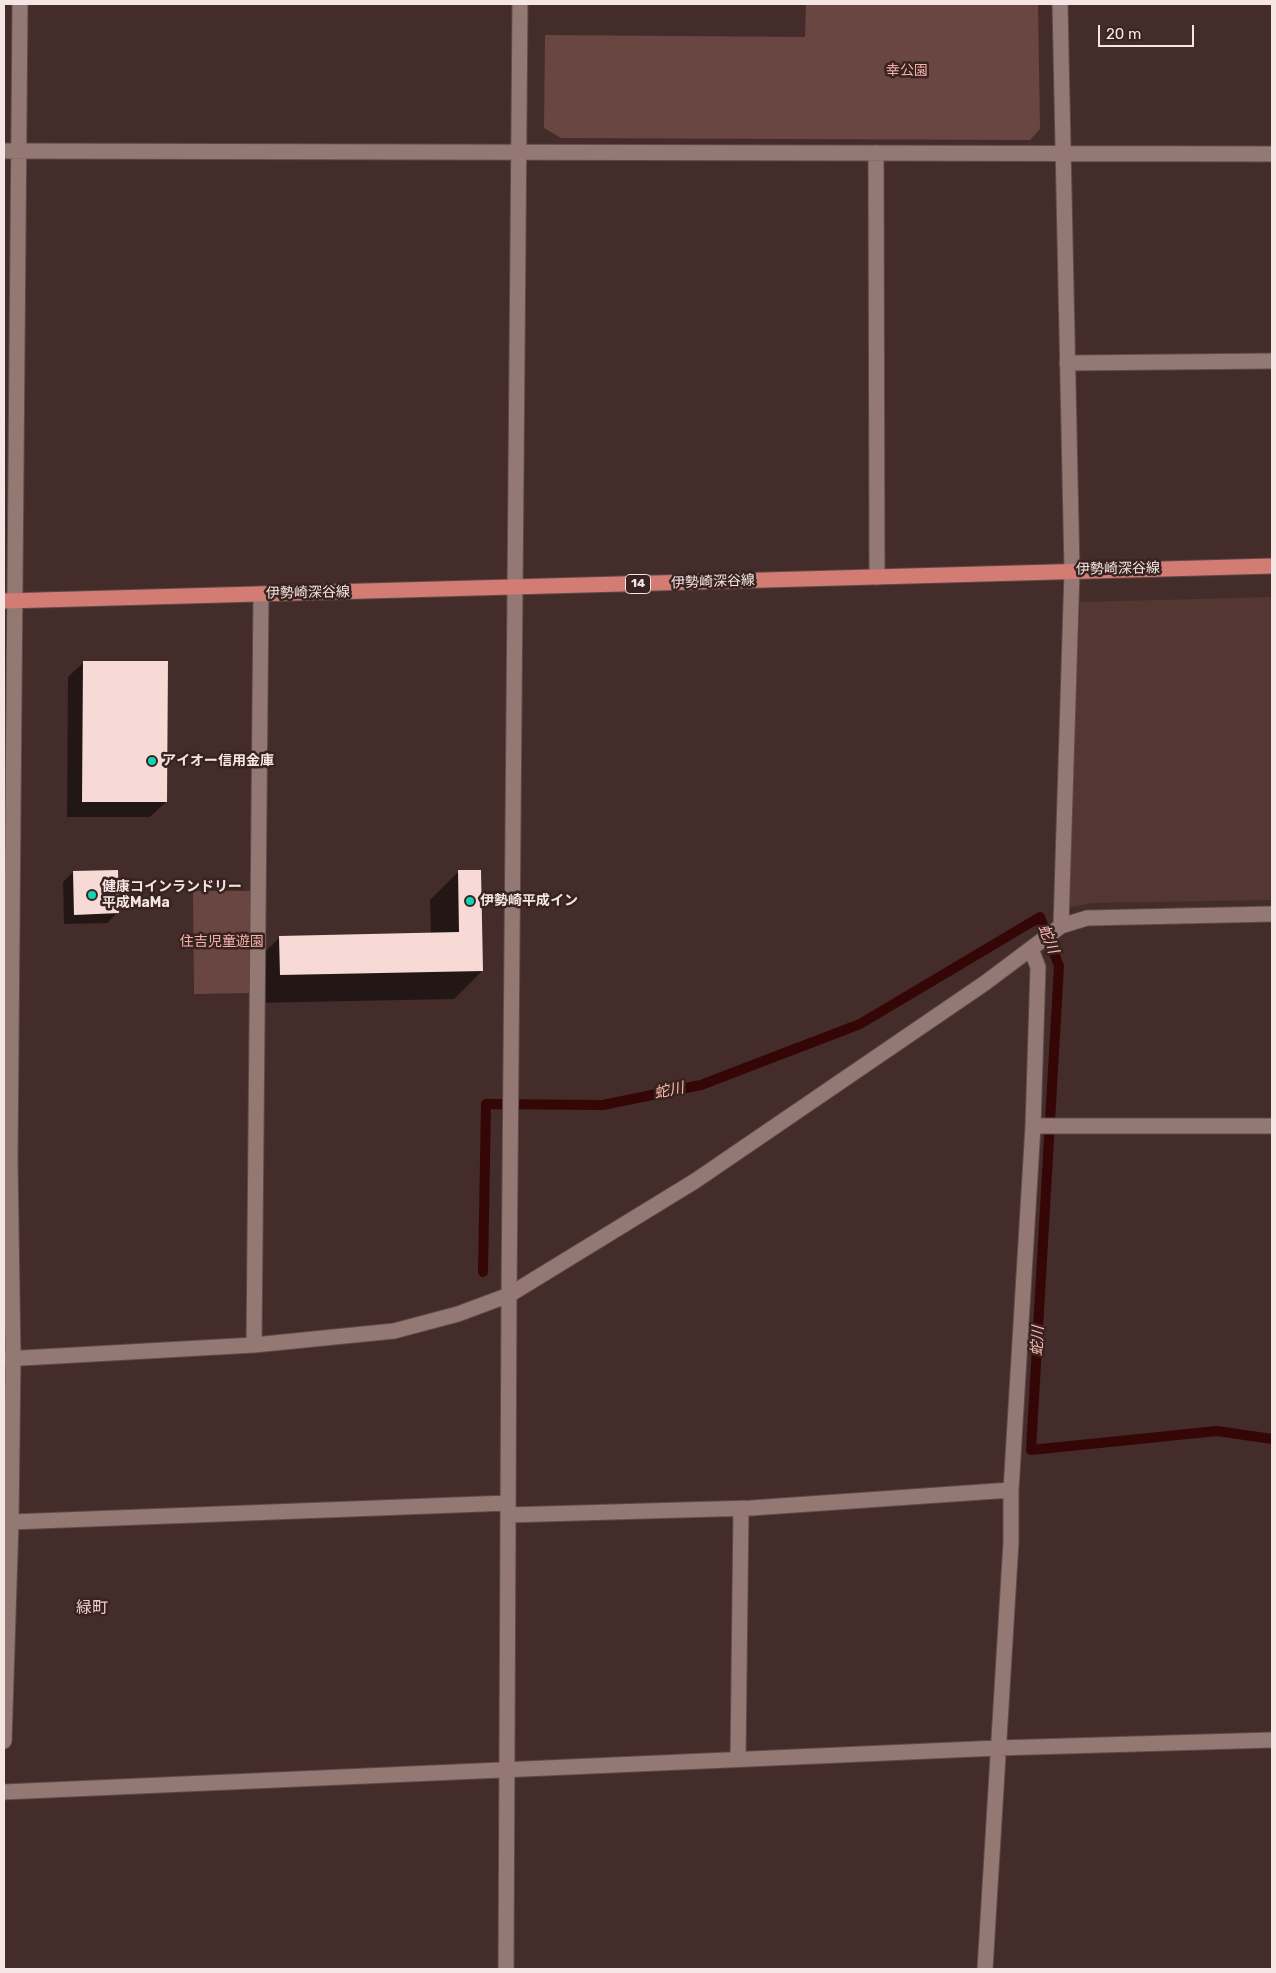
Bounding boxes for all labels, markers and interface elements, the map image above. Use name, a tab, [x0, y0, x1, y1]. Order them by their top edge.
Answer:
scale bar	[1101, 15, 1197, 47]
text: 20 m	[1106, 25, 1141, 43]
park label: 幸公園	[886, 63, 928, 79]
street label: 伊勢崎深谷線	[1076, 560, 1160, 578]
street label: 伊勢崎深谷線	[671, 572, 755, 592]
road number: 14	[626, 574, 650, 594]
street label: 伊勢崎深谷線	[266, 584, 350, 602]
place label: アイオー信用金庫	[162, 753, 274, 769]
marker: アイオー信用金庫	[146, 755, 158, 767]
place label: 健康コインランドリー 平成MaMa	[102, 879, 242, 912]
marker: 健康コインランドリー 平成MaMa	[86, 889, 98, 901]
place label: 伊勢崎平成イン	[480, 893, 578, 909]
marker: 伊勢崎平成イン	[464, 895, 476, 907]
water label: 蛇川	[1034, 922, 1062, 956]
park label: 住吉児童遊園	[180, 934, 264, 950]
water label: 蛇川	[652, 1079, 686, 1103]
water label: 蛇川	[1028, 1326, 1048, 1356]
district label: 緑町	[76, 1598, 108, 1618]

